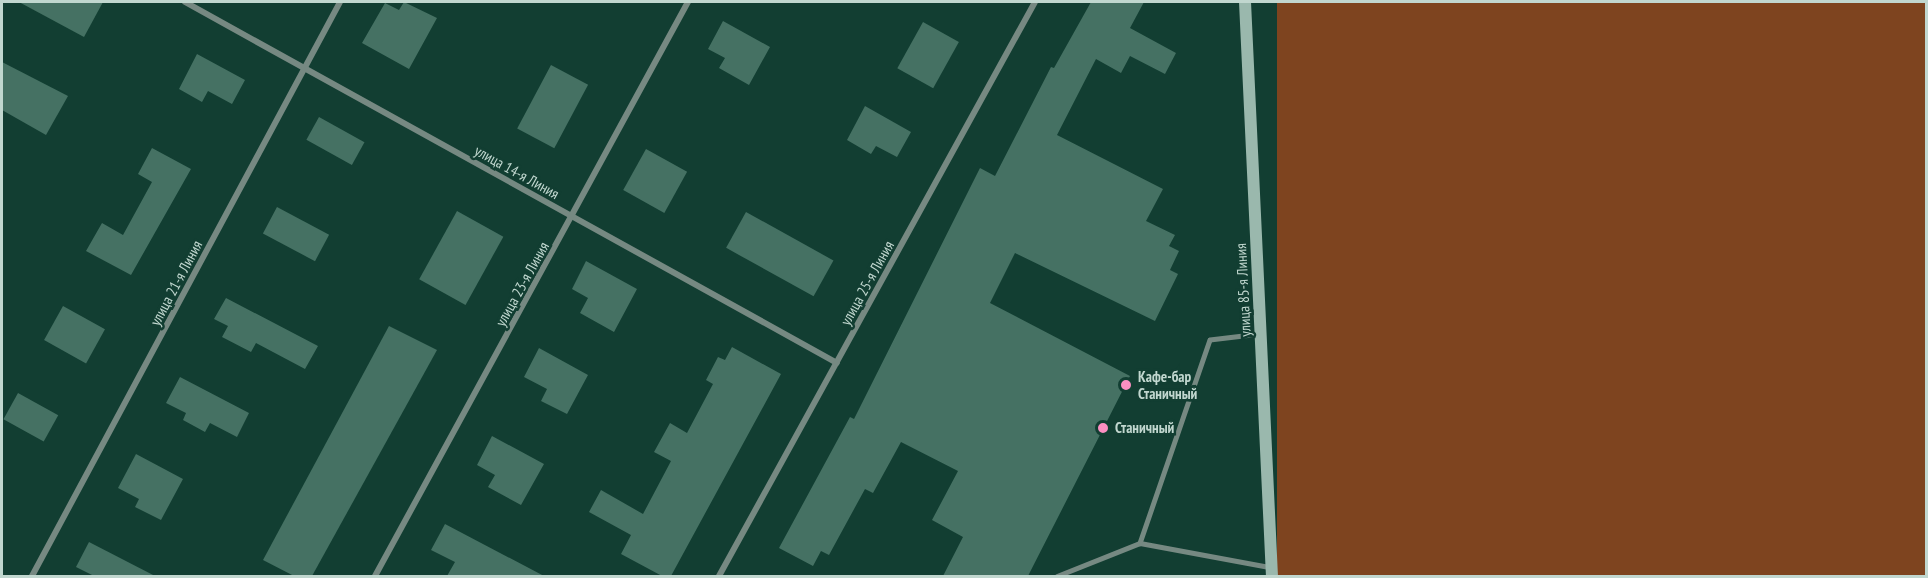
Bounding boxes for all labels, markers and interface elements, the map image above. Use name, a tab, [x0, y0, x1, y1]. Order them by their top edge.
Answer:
street label: улица 14-я Линия	[472, 141, 562, 203]
street label: улица 21-я Линия	[146, 237, 206, 329]
street label: улица 25-я Линия	[836, 238, 898, 328]
street label: улица 23-я Линия	[491, 239, 553, 329]
street label: улица 85-я Линия	[1232, 243, 1254, 337]
place label: Кафе-бар Станичный	[1138, 367, 1197, 402]
marker: Кафе-бар Станичный	[1119, 378, 1133, 392]
place label: Станичный	[1115, 419, 1174, 437]
marker: Станичный	[1096, 421, 1110, 435]

